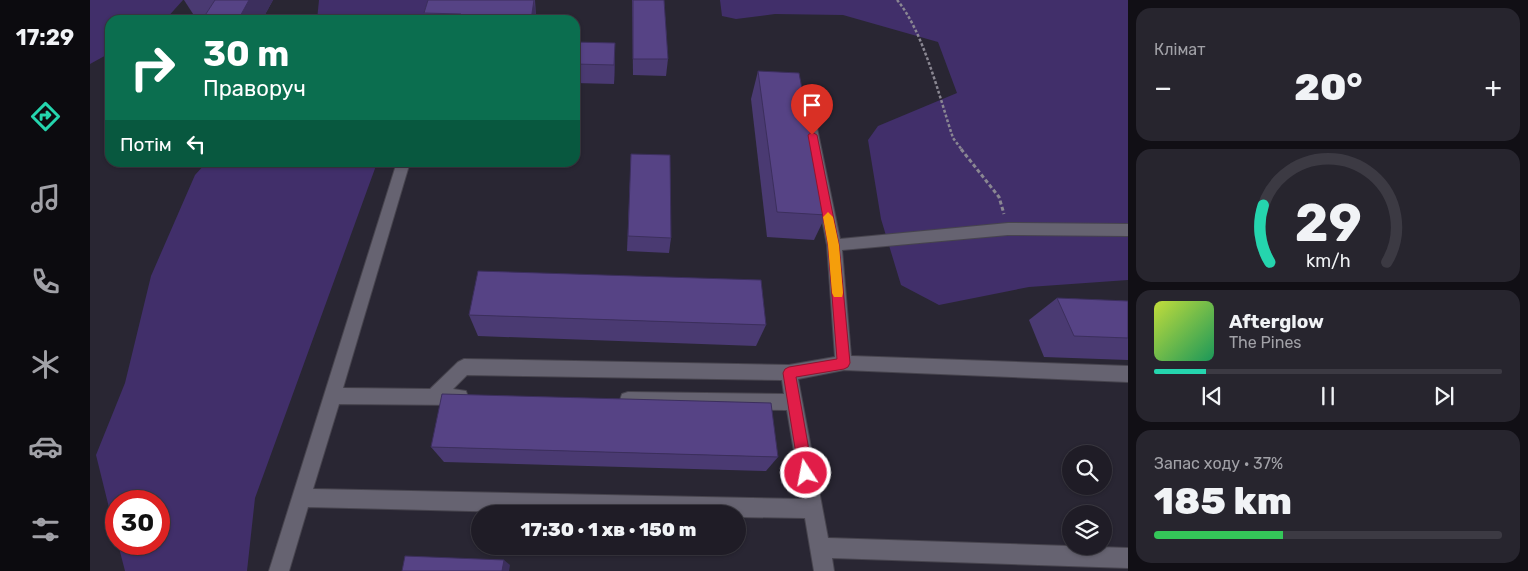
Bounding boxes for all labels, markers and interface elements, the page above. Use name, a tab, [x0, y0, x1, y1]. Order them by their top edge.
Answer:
text: 17:29	[16, 24, 74, 51]
text: 30 m	[203, 33, 289, 75]
icon: right	[120, 35, 185, 100]
text: Клімат	[1154, 40, 1205, 59]
text: 20°	[1294, 64, 1363, 110]
text: −	[1154, 71, 1172, 104]
text: +	[1485, 71, 1502, 104]
text: Праворуч	[203, 75, 306, 102]
pin	[791, 84, 833, 135]
icon: arrive	[798, 91, 826, 119]
icon: directions	[28, 99, 63, 134]
icon: left	[182, 130, 210, 158]
text: Потім	[120, 133, 172, 156]
icon: music	[28, 181, 63, 216]
text: 29	[1294, 192, 1362, 254]
text: km/h	[1306, 250, 1350, 271]
icon: phone	[28, 264, 63, 299]
text: Afterglow	[1229, 310, 1324, 333]
text: The Pines	[1229, 333, 1302, 352]
icon: climate	[28, 347, 63, 382]
icon: previous	[1198, 382, 1226, 410]
icon: pause	[1314, 382, 1342, 410]
icon: next	[1430, 382, 1458, 410]
icon: car	[28, 429, 63, 464]
map controls	[1062, 445, 1112, 555]
button: search	[1062, 445, 1112, 495]
position arrow	[779, 446, 831, 498]
text: Запас ходу · 37%	[1154, 454, 1283, 473]
text: 185 km	[1154, 478, 1292, 524]
speed limit sign: 30	[105, 490, 170, 555]
button: layers	[1062, 505, 1112, 555]
icon: filters	[28, 512, 63, 547]
text: 17:30 · 1 хв · 150 m	[521, 518, 696, 541]

